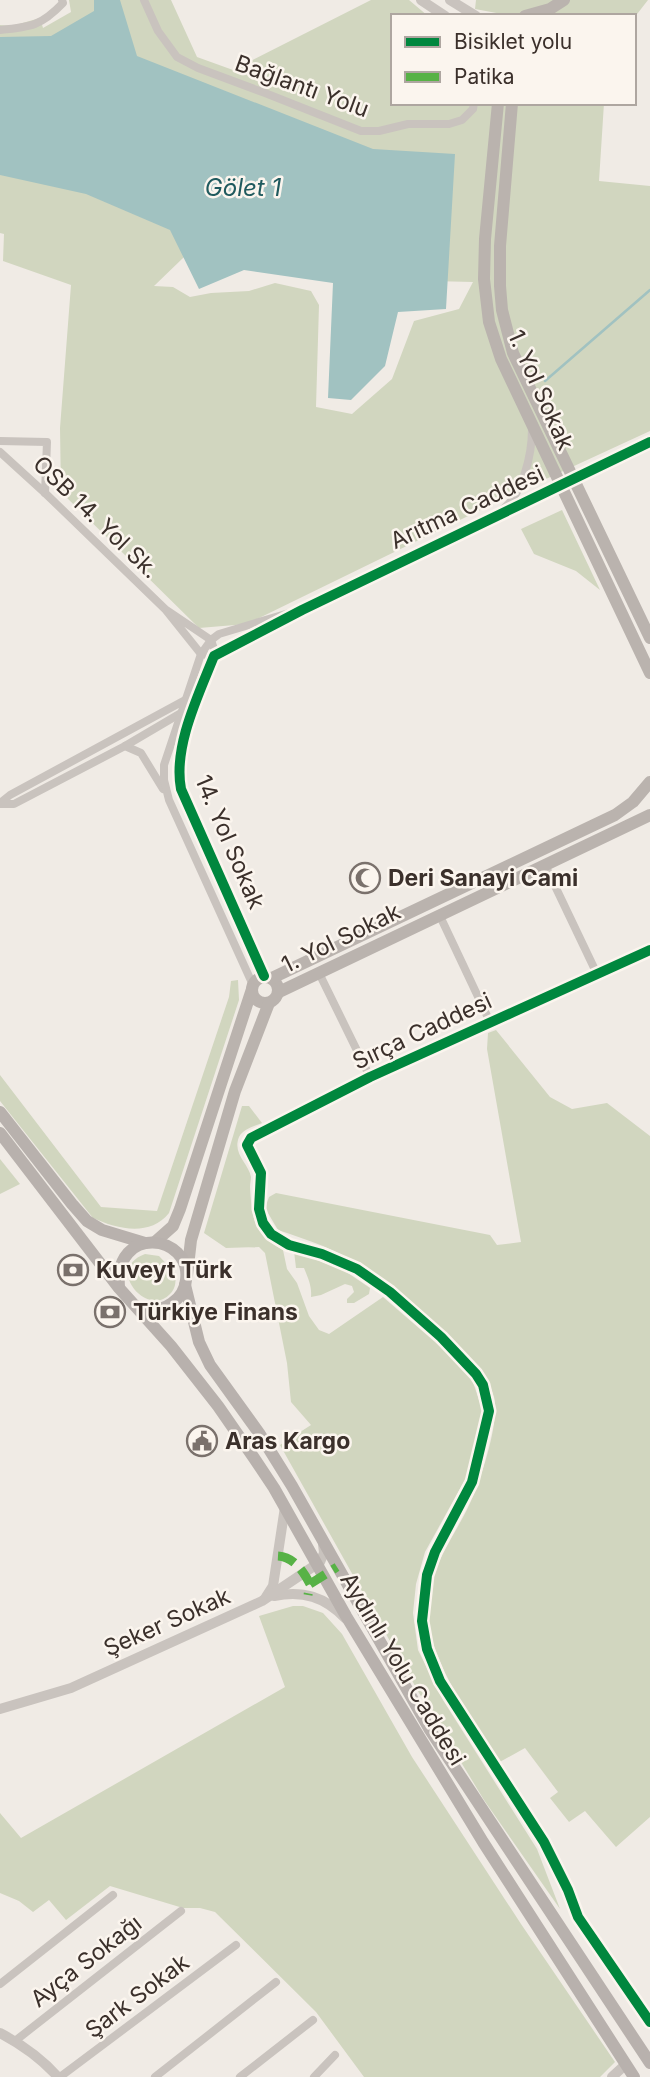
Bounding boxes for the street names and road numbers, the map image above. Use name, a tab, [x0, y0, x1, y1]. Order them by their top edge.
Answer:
street label: Bağlantı Yolu	[231, 49, 373, 123]
street label: 1. Yol Sokak	[502, 325, 580, 455]
street label: OSB 14. Yol Sk.	[27, 450, 165, 584]
street label: Arıtma Caddesi	[386, 459, 548, 555]
street label: 14. Yol Sokak	[189, 771, 271, 914]
street label: 1. Yol Sokak	[277, 897, 405, 979]
street label: Sırça Caddesi	[348, 987, 496, 1075]
street label: Aydınlı Yolu Caddesi	[334, 1568, 472, 1770]
street label: Şeker Sokak	[99, 1581, 235, 1662]
street label: Ayça Sokağı	[25, 1909, 147, 2013]
street label: Şark Sokak	[80, 1948, 195, 2044]

